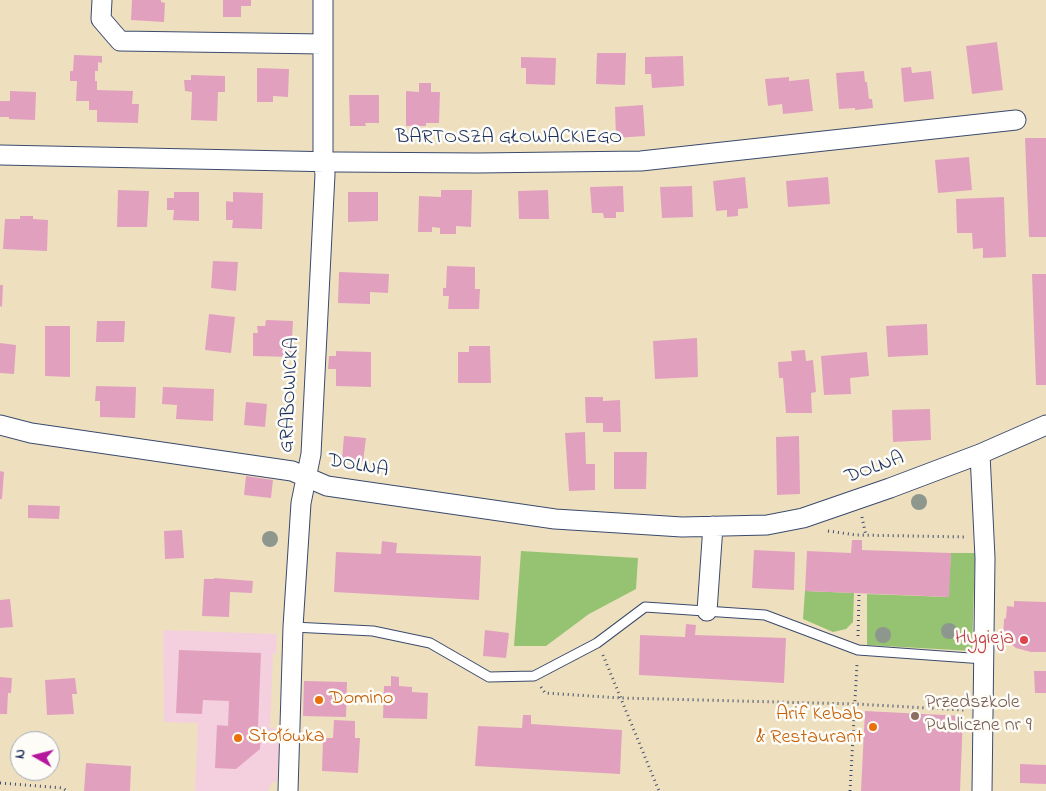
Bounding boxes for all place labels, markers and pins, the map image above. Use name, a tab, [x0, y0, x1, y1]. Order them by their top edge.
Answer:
place label: Hygieja	[955, 628, 1014, 652]
marker: Hygieja	[1018, 634, 1030, 646]
place label: Domino	[329, 688, 393, 712]
place label: Przedszkole Publiczne nr 9	[925, 692, 1032, 739]
marker: Domino	[313, 694, 325, 706]
place label: Arif Kebab & Restaurant	[756, 704, 863, 751]
marker: Przedszkole Publiczne nr 9	[909, 710, 921, 722]
marker: Arif Kebab & Restaurant	[867, 721, 879, 733]
place label: Stołówka	[248, 726, 325, 750]
marker: Stołówka	[232, 732, 244, 744]

